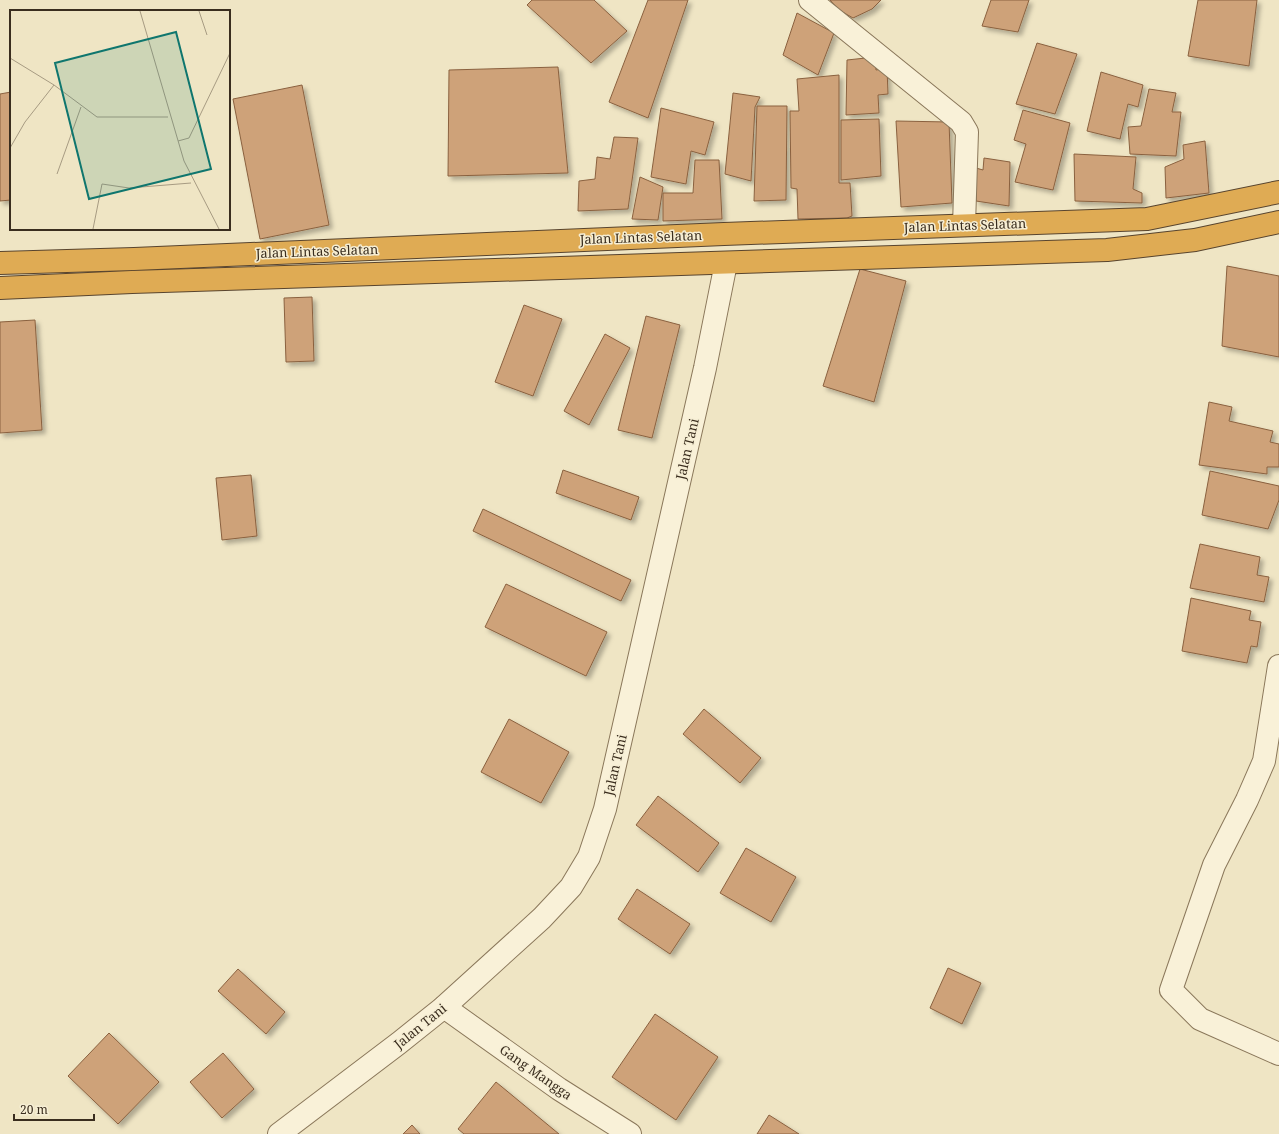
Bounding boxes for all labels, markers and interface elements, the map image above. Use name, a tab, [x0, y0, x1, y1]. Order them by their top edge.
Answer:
inset map	[10, 10, 230, 230]
street label: Jalan Lintas Selatan	[902, 214, 1027, 236]
street label: Jalan Lintas Selatan	[578, 226, 703, 248]
street label: Jalan Lintas Selatan	[254, 240, 379, 262]
street label: Jalan Tani	[671, 417, 703, 482]
street label: Jalan Tani	[599, 733, 631, 798]
street label: Jalan Tani	[389, 999, 450, 1053]
street label: Gang Mangga	[496, 1040, 576, 1104]
scale bar	[14, 1096, 94, 1122]
text: 20 m	[20, 1101, 48, 1118]

